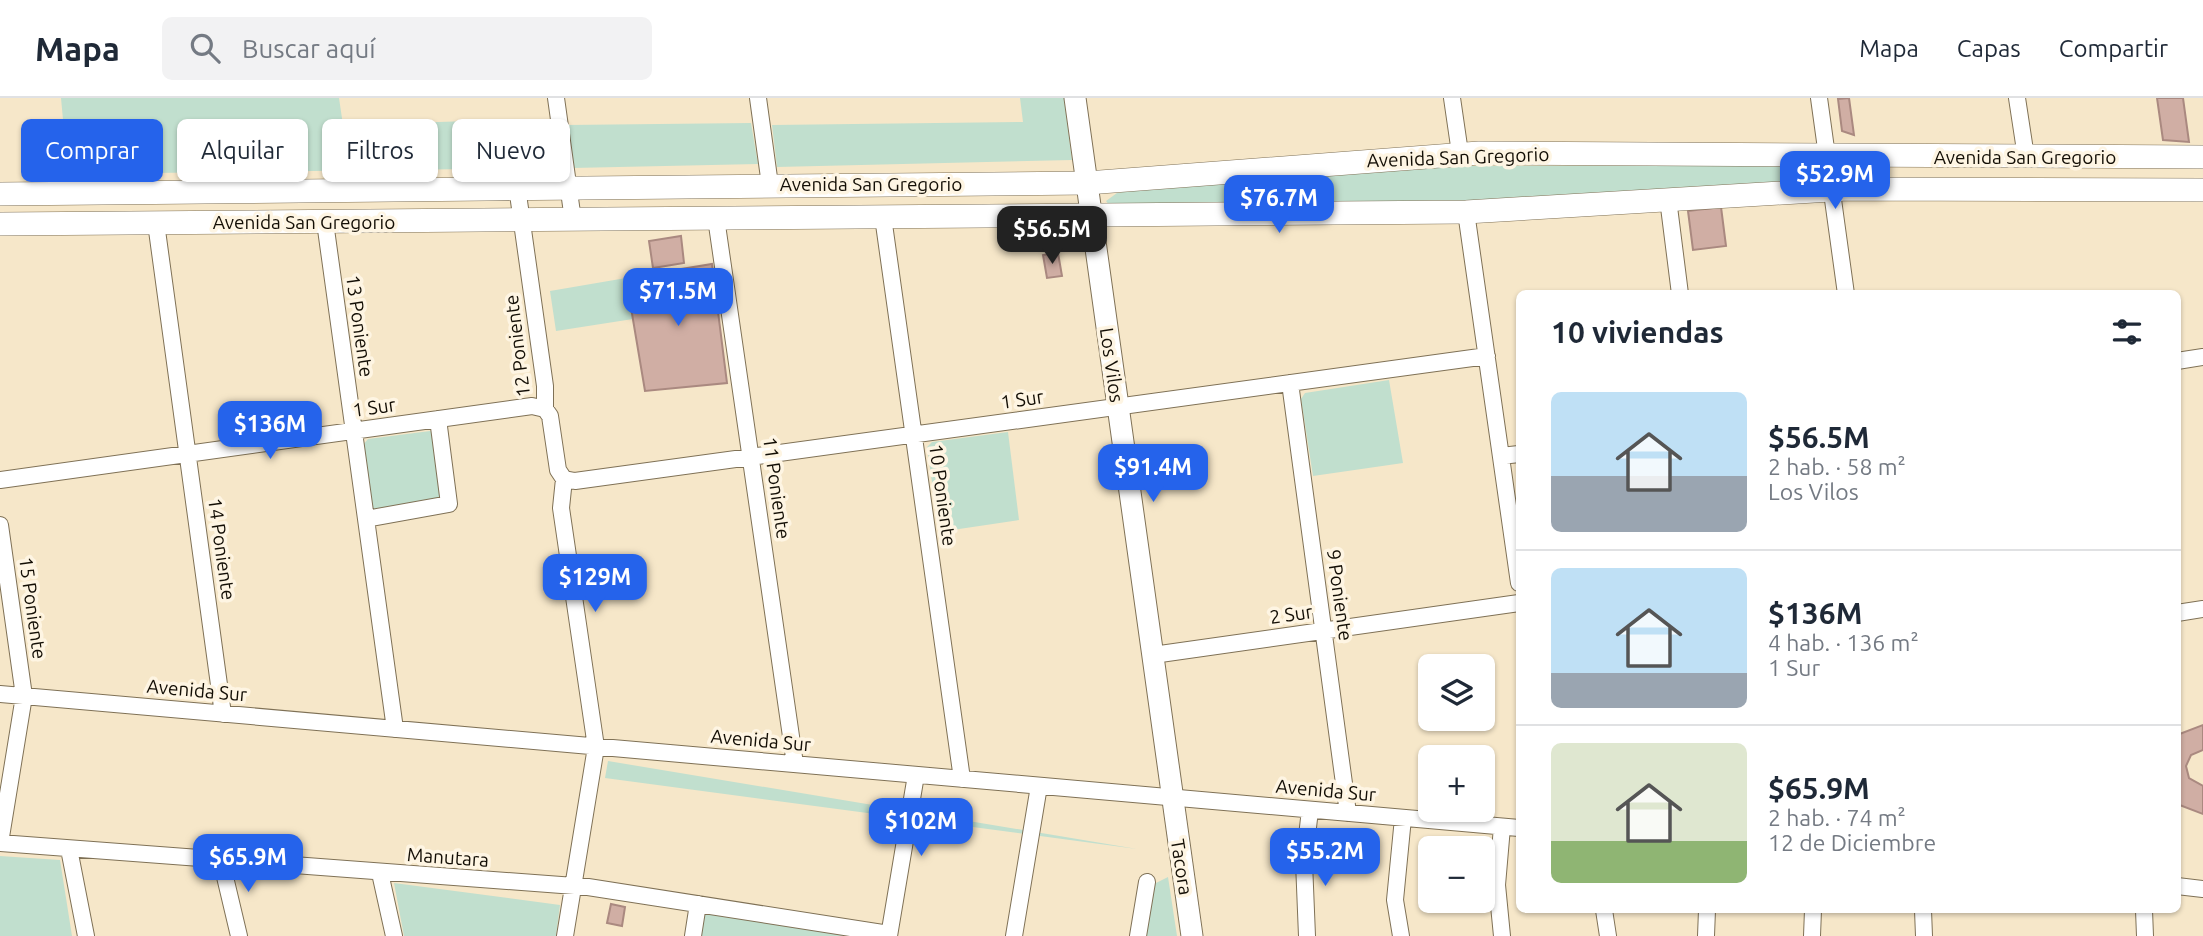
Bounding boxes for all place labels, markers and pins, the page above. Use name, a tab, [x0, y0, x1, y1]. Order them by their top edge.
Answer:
pin: $52.9M	[1778, 152, 1892, 211]
pin: $76.7M	[1222, 176, 1336, 235]
pin: $56.5M	[995, 206, 1109, 266]
pin: $71.5M	[621, 268, 735, 328]
pin: $136M	[221, 402, 319, 461]
pin: $91.4M	[1096, 444, 1210, 504]
pin: $129M	[546, 554, 644, 614]
pin: $102M	[872, 798, 970, 858]
pin: $55.2M	[1268, 828, 1382, 888]
pin: $65.9M	[191, 834, 305, 894]

